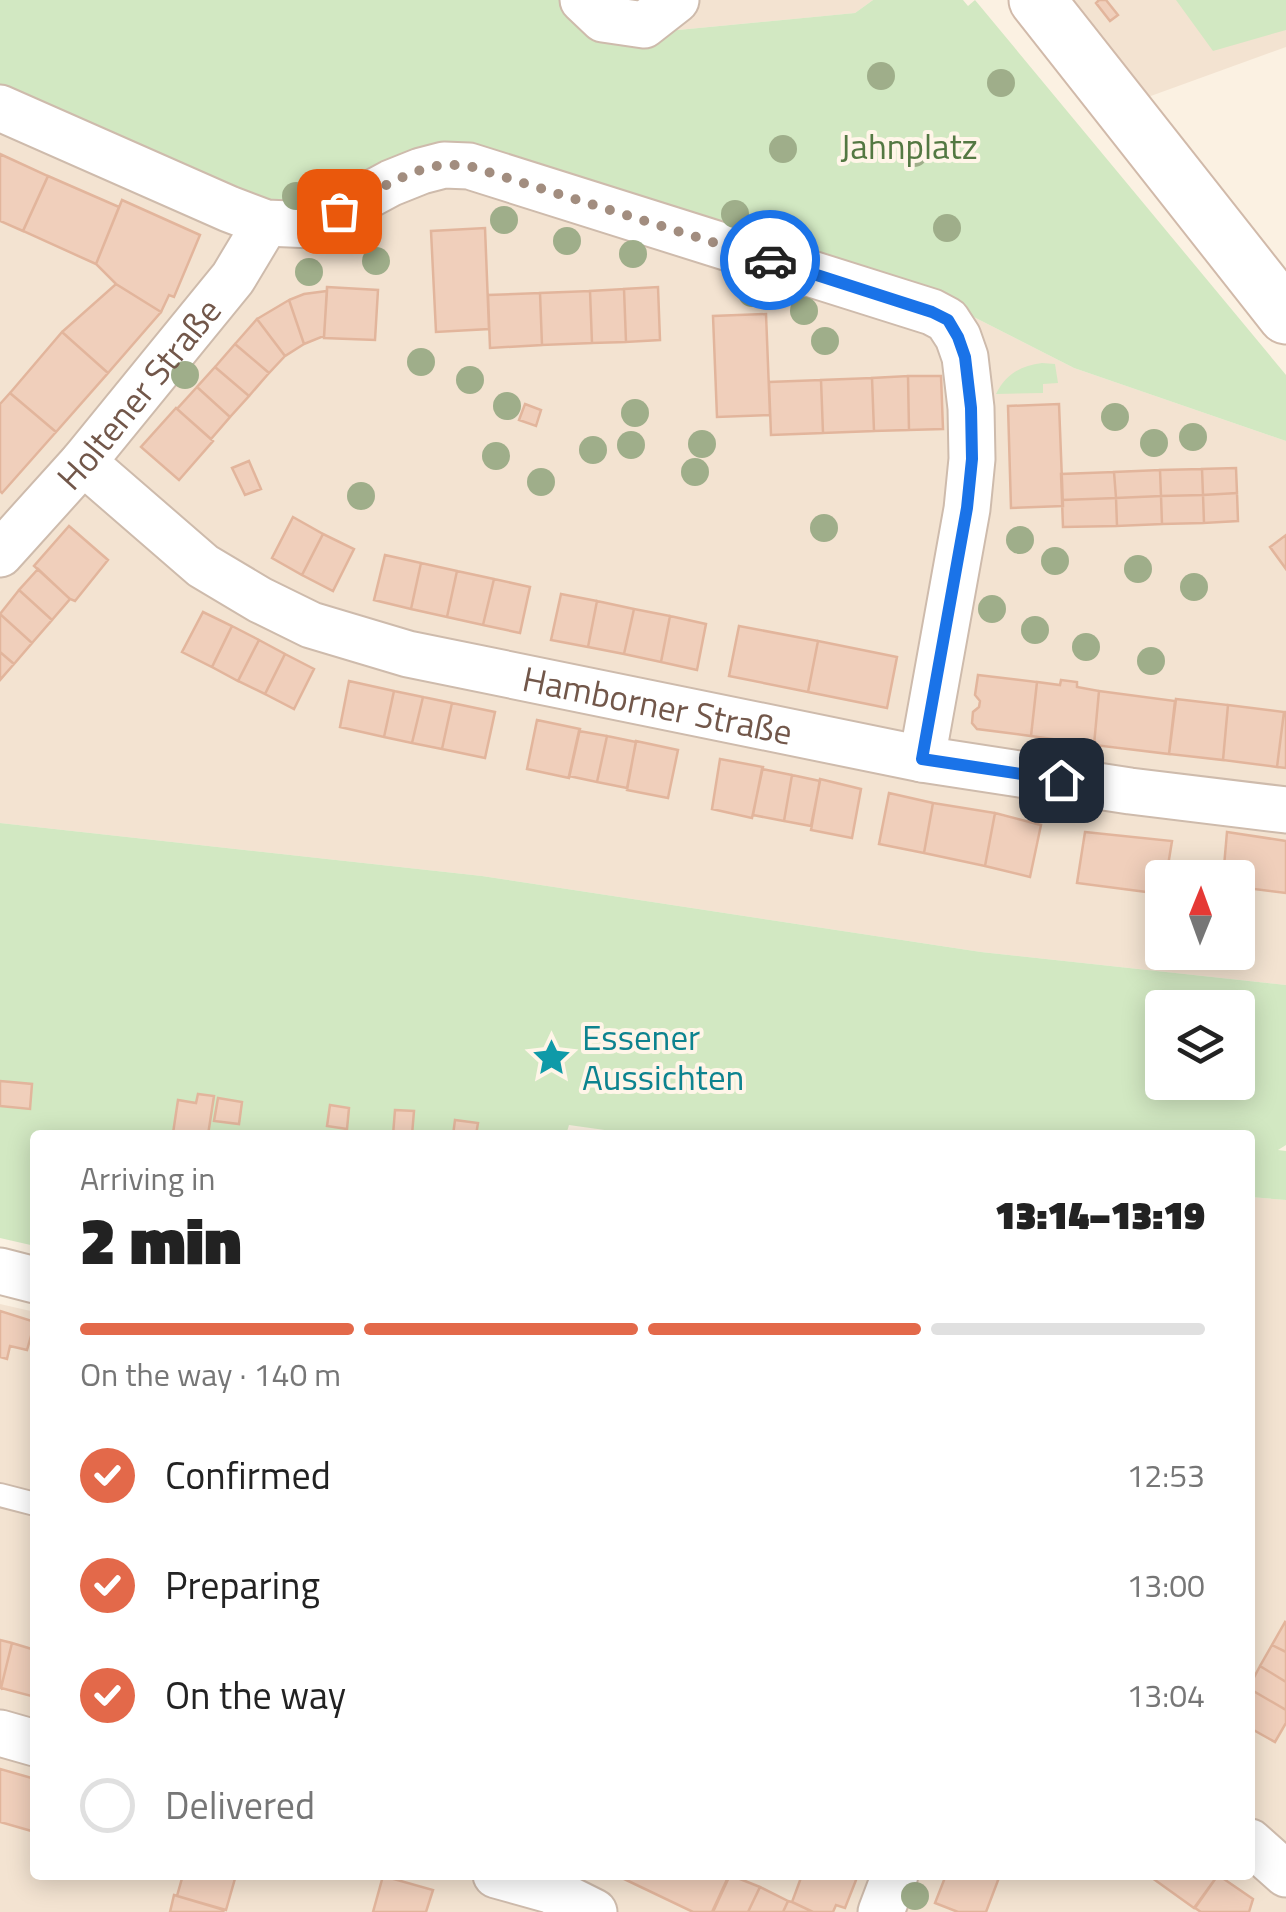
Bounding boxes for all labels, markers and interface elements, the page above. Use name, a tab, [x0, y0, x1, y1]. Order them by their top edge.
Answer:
park label: Jahnplatz	[840, 119, 978, 173]
pin	[297, 169, 382, 254]
icon: bag	[312, 184, 367, 239]
courier	[720, 210, 820, 310]
icon: car	[743, 233, 798, 288]
street label: Holtener Straße	[43, 286, 234, 502]
street label: Hamborner Straße	[518, 651, 797, 759]
pin	[1019, 738, 1104, 823]
icon: home	[1034, 753, 1089, 808]
north arrow	[1145, 860, 1255, 970]
map controls	[1145, 860, 1255, 1100]
button: layers	[1145, 990, 1255, 1100]
place label: Essener Aussichten	[582, 1010, 744, 1104]
place icon: Essener Aussichten	[531, 1036, 573, 1078]
text: Arriving in	[80, 1154, 216, 1202]
text: 13:14–13:19	[995, 1186, 1205, 1244]
text: 2 min	[80, 1190, 241, 1289]
text: On the way · 140 m	[80, 1350, 341, 1398]
text: Confirmed	[165, 1446, 331, 1504]
icon: check	[80, 1448, 135, 1503]
text: 12:53	[1126, 1451, 1205, 1499]
text: Preparing	[165, 1556, 320, 1614]
icon: check	[80, 1558, 135, 1613]
text: 13:00	[1126, 1561, 1205, 1609]
text: On the way	[165, 1666, 346, 1724]
icon: check	[80, 1668, 135, 1723]
text: 13:04	[1126, 1671, 1205, 1719]
text: Delivered	[165, 1776, 315, 1834]

